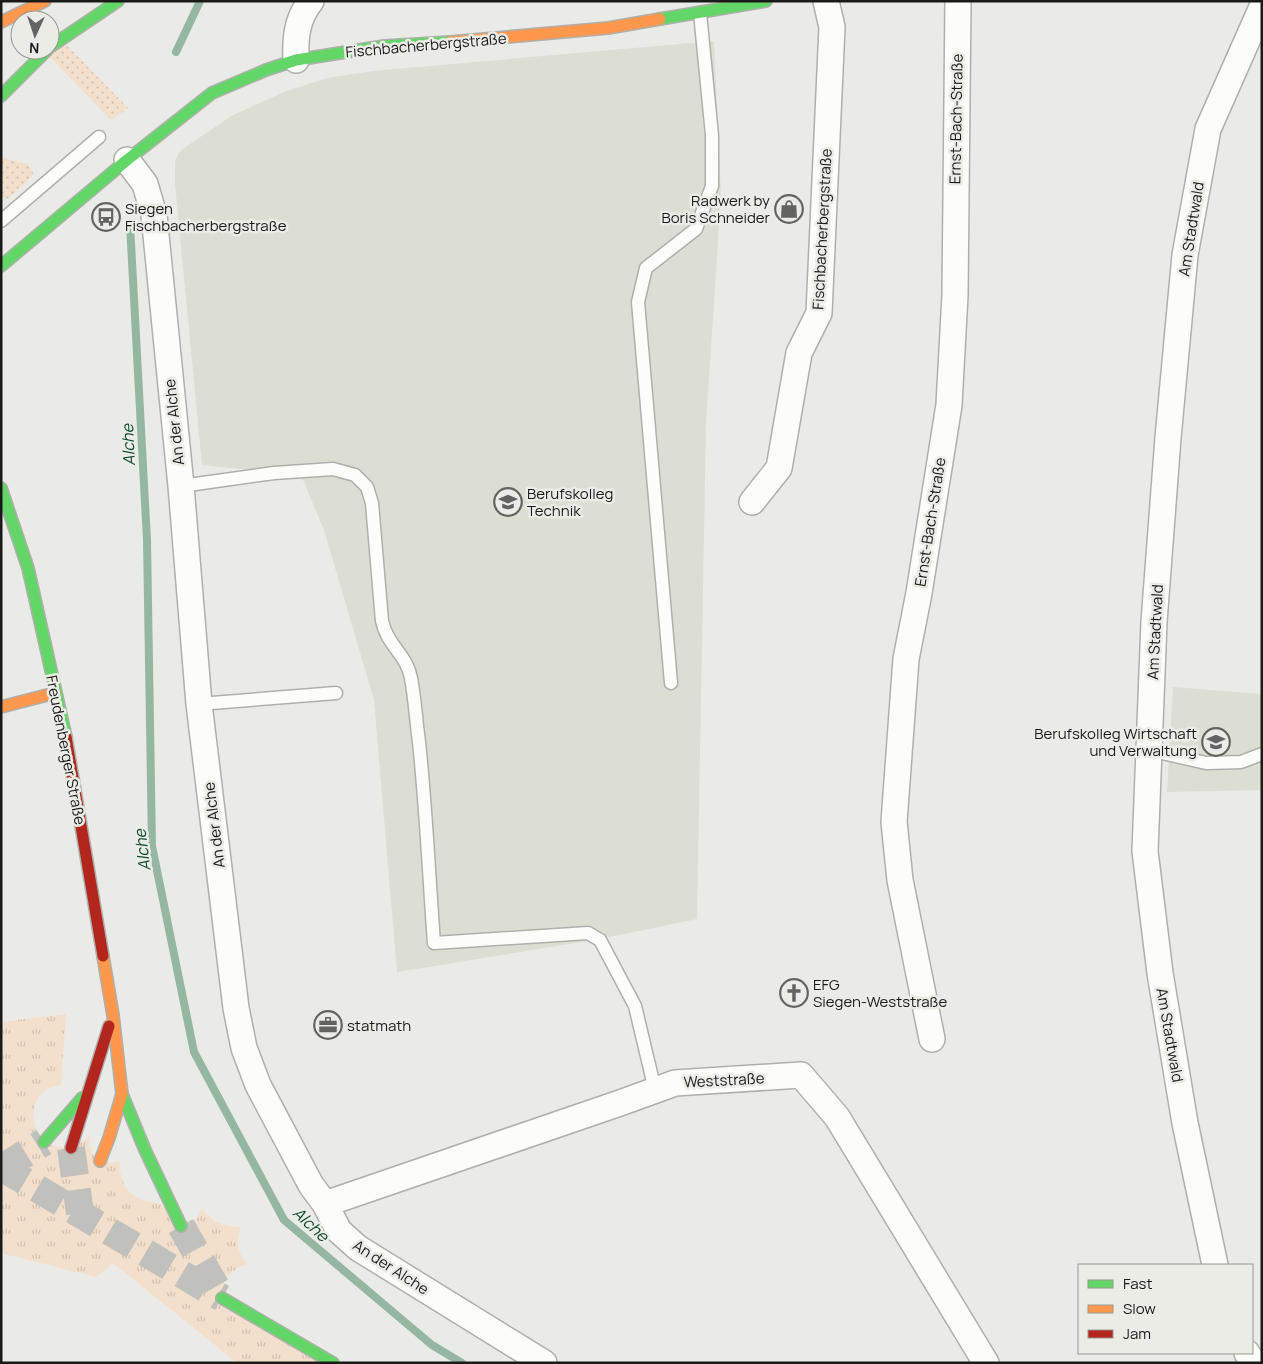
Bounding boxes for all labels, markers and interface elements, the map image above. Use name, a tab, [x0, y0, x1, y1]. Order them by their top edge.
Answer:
north arrow	[10, 10, 60, 60]
street label: Fischbacherbergstraße	[345, 27, 508, 62]
text: N	[29, 39, 40, 58]
street label: Ernst-Bach-Straße	[944, 53, 968, 184]
street label: Fischbacherbergstraße	[807, 148, 837, 310]
street label: Am Stadtwald	[1173, 180, 1209, 278]
place label: Radwerk by Boris Schneider	[661, 190, 771, 228]
shop icon: Radwerk by Boris Schneider	[774, 194, 804, 224]
place label: Siegen Fischbacherbergstraße	[125, 198, 287, 236]
bus stop icon: Siegen Fischbacherbergstraße	[91, 202, 121, 232]
street label: An der Alche	[159, 378, 189, 466]
water label: Alche	[116, 422, 140, 466]
street label: Ernst-Bach-Straße	[909, 456, 951, 588]
place label: Berufskolleg Technik	[527, 483, 613, 521]
school or university icon: Berufskolleg Technik	[493, 487, 523, 517]
street label: Am Stadtwald	[1142, 584, 1168, 680]
street label: Freudenberger Straße	[41, 673, 91, 827]
place label: Berufskolleg Wirtschaft und Verwaltung	[1034, 723, 1197, 761]
school or university icon: Berufskolleg Wirtschaft und Verwaltung	[1201, 727, 1231, 757]
street label: An der Alche	[198, 781, 230, 869]
water label: Alche	[128, 826, 155, 872]
place label: EFG Siegen-Weststraße	[813, 974, 948, 1012]
church icon: EFG Siegen-Weststraße	[779, 978, 809, 1008]
street label: Am Stadtwald	[1151, 986, 1189, 1084]
office icon: statmath	[313, 1010, 343, 1040]
place label: statmath	[347, 1015, 411, 1036]
street label: Weststraße	[683, 1067, 765, 1093]
water label: Alche	[288, 1202, 335, 1247]
street label: An der Alche	[349, 1235, 433, 1299]
legend	[1078, 1264, 1253, 1354]
text: Fast	[1123, 1273, 1152, 1294]
text: Slow	[1123, 1298, 1156, 1319]
text: Jam	[1123, 1323, 1151, 1344]

